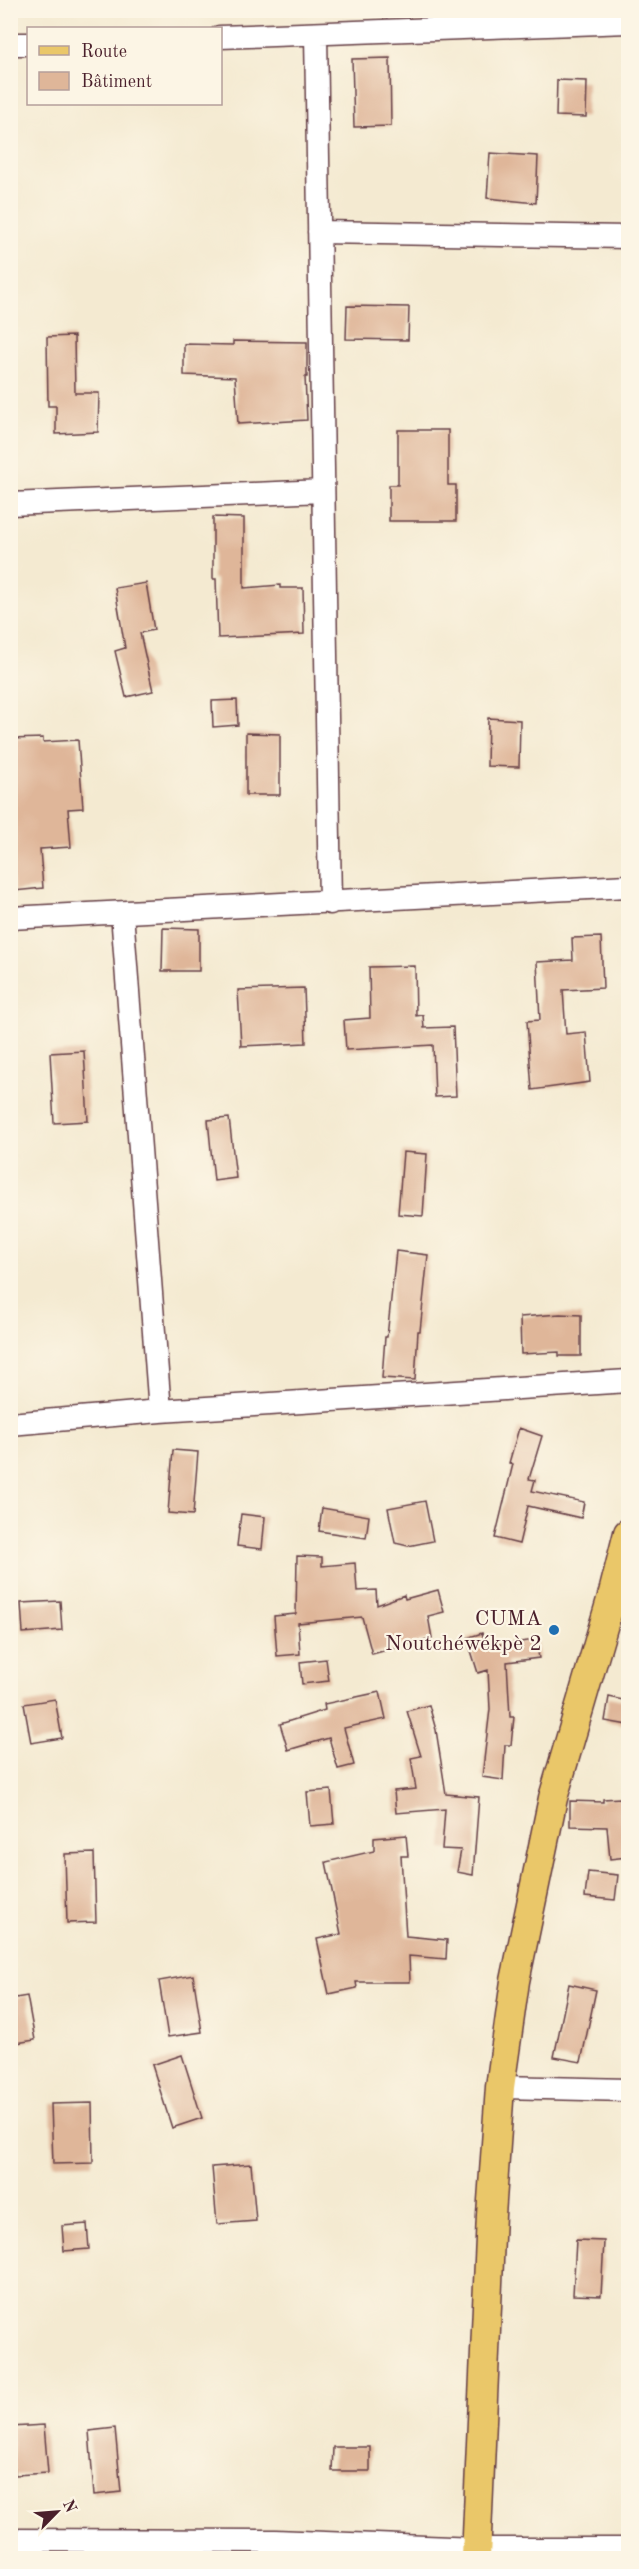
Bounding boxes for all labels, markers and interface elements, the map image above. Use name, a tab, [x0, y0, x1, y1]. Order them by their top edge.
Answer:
legend	[27, 27, 222, 105]
text: Route	[81, 43, 127, 61]
text: Bâtiment	[81, 73, 152, 91]
place label: CUMA Noutchéwékpè 2	[385, 1608, 542, 1655]
marker: CUMA Noutchéwékpè 2	[547, 1623, 561, 1637]
north arrow	[27, 2482, 87, 2542]
text: N	[59, 2498, 79, 2516]

